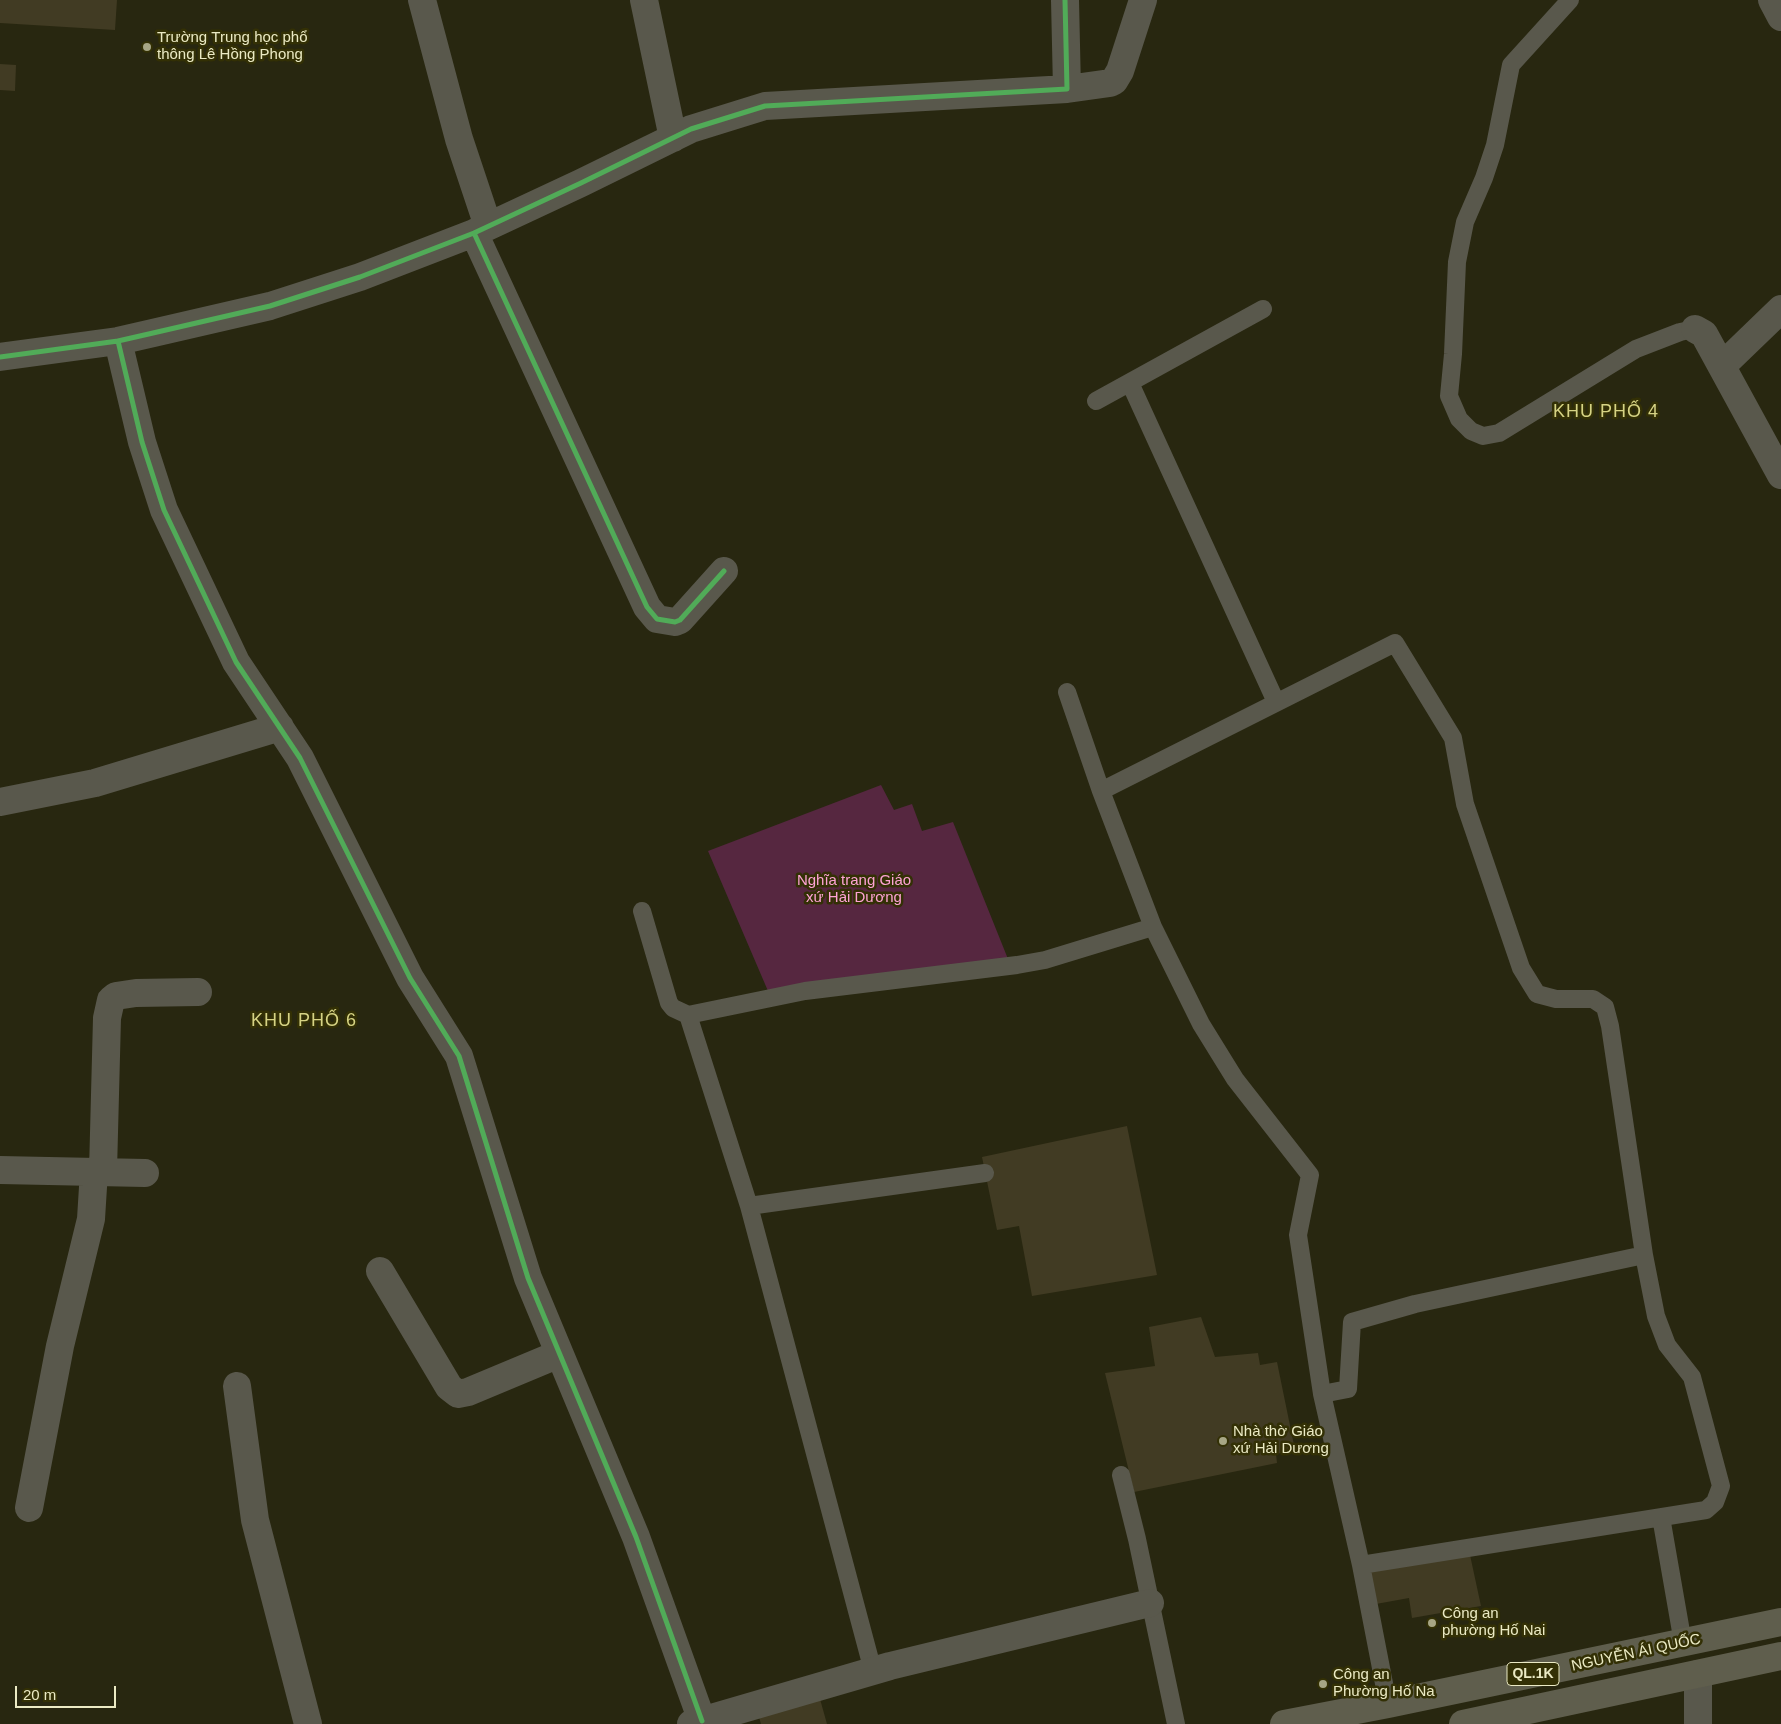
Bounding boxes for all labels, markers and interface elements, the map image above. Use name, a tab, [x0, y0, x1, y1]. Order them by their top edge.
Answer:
place label: Trường Trung học phổ thông Lê Hồng Phong	[157, 29, 308, 64]
marker: Trường Trung học phổ thông Lê Hồng Phong	[141, 41, 153, 53]
district label: KHU PHỐ 4	[1552, 401, 1660, 423]
park label: Nghĩa trang Giáo xứ Hải Dương	[797, 872, 911, 907]
district label: KHU PHỐ 6	[250, 1010, 358, 1032]
place label: Nhà thờ Giáo xứ Hải Dương	[1233, 1423, 1329, 1458]
marker: Nhà thờ Giáo xứ Hải Dương	[1217, 1435, 1229, 1447]
place label: Công an phường Hố Nai	[1442, 1605, 1545, 1640]
marker: Công an phường Hố Nai	[1426, 1617, 1438, 1629]
street label: NGUYỄN ÁI QUỐC	[1570, 1631, 1702, 1675]
road number: QL.1K	[1507, 1662, 1559, 1686]
place label: Công an Phường Hố Na	[1333, 1666, 1435, 1701]
scale bar	[18, 1676, 119, 1708]
marker: Công an Phường Hố Na	[1317, 1678, 1329, 1690]
text: 20 m	[23, 1686, 56, 1703]

